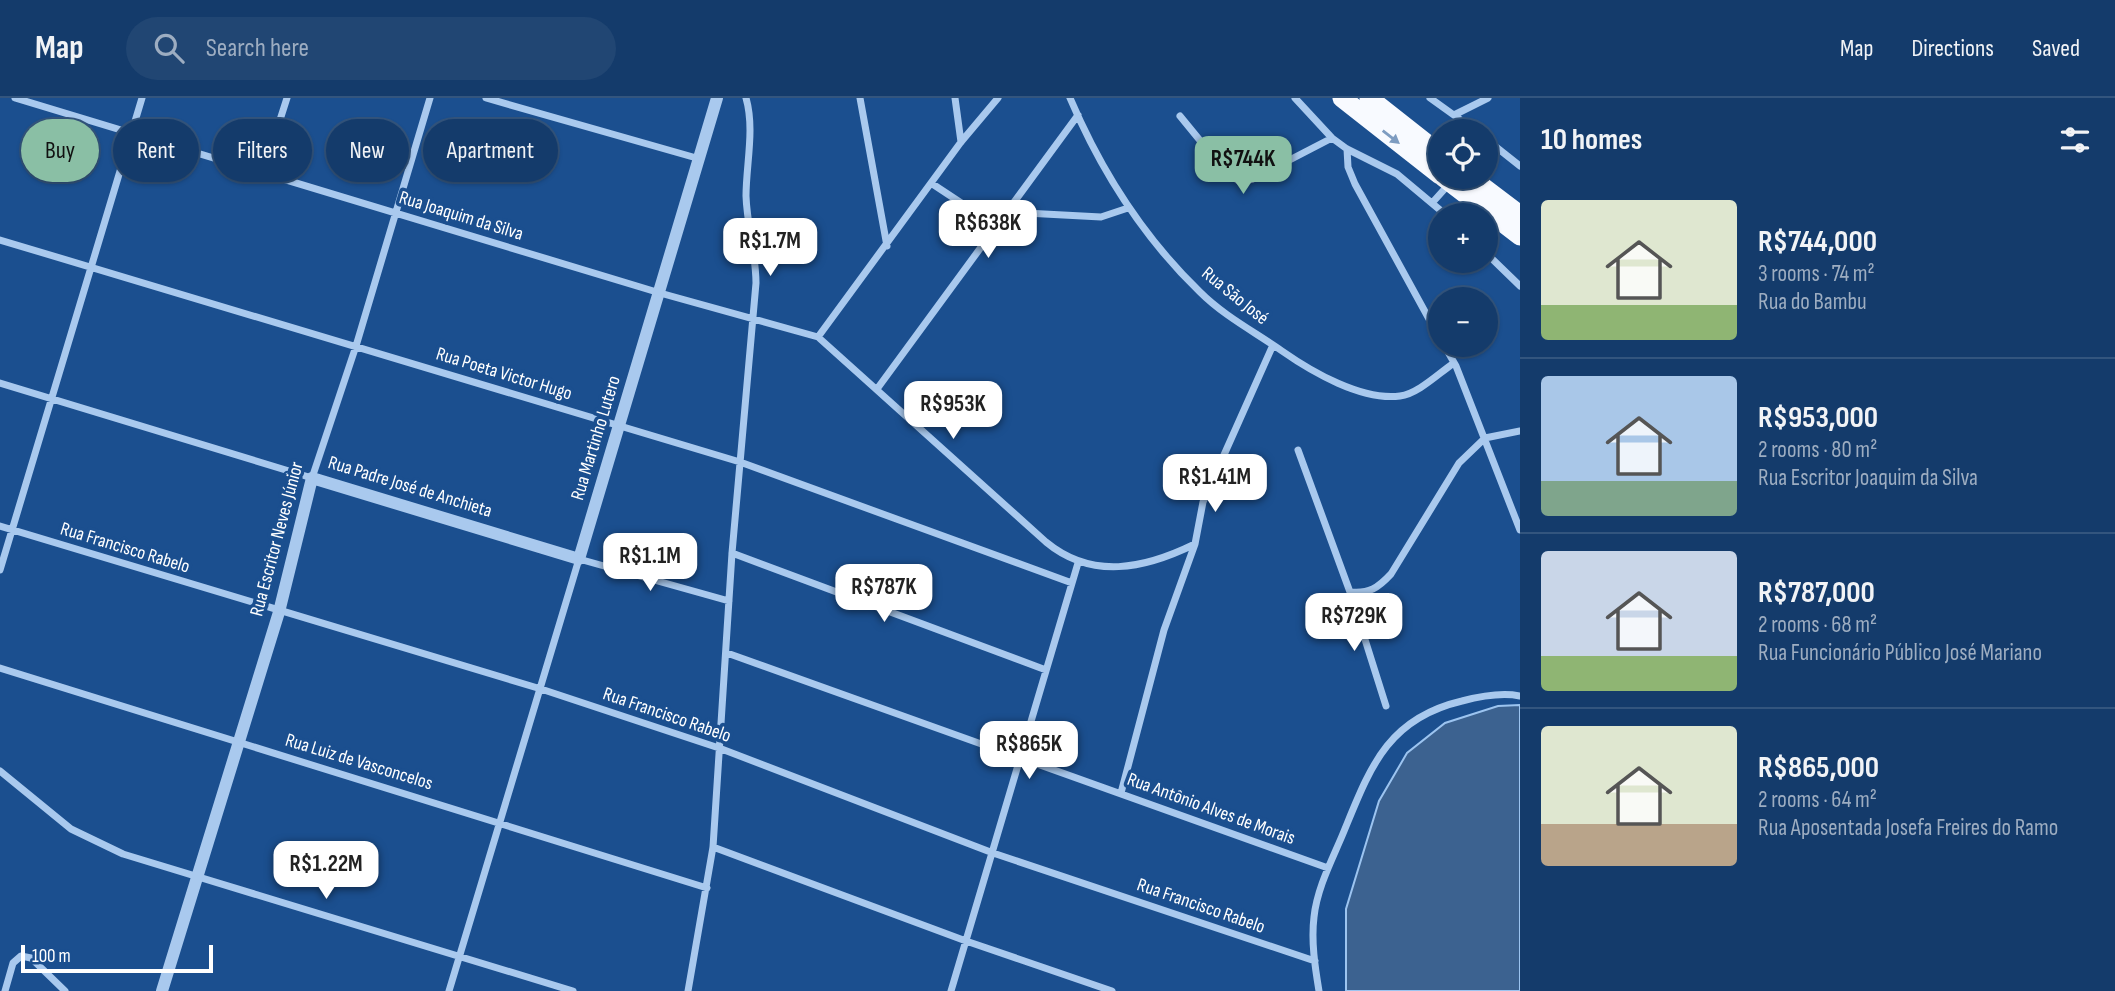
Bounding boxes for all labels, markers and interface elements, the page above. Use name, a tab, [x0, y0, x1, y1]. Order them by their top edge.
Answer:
search box	[126, 17, 616, 80]
text: Map	[35, 28, 84, 68]
icon: search	[150, 29, 188, 67]
text: Search here	[206, 33, 309, 64]
text: Map	[1840, 34, 1873, 63]
text: Directions	[1911, 34, 1994, 63]
text: Saved	[2032, 34, 2080, 63]
chip: Buy	[21, 119, 99, 182]
chip: Rent	[113, 119, 199, 182]
chip: Filters	[213, 119, 312, 182]
chip: New	[326, 119, 409, 182]
chip: Apartment	[423, 119, 558, 182]
map controls	[1428, 119, 1498, 357]
button: locate	[1428, 119, 1498, 189]
icon: filters	[2056, 121, 2094, 159]
text: 10 homes	[1541, 122, 1642, 158]
one-way arrow	[1382, 129, 1400, 143]
pin: R$744K	[1186, 136, 1300, 196]
text: R$744K	[1211, 145, 1275, 173]
street label: Rua Joaquim da Silva	[396, 186, 526, 246]
pin: R$638K	[931, 200, 1045, 260]
button: +	[1428, 203, 1498, 273]
text: R$638K	[955, 209, 1021, 237]
pin: R$1.7M	[713, 218, 827, 278]
text: R$744,000	[1758, 224, 1877, 260]
text: R$1.7M	[739, 227, 801, 255]
icon: home	[1597, 228, 1681, 312]
text: 3 rooms · 74 m²	[1758, 260, 1875, 288]
street label: Rua São José	[1197, 262, 1273, 330]
button: −	[1428, 287, 1498, 357]
text: Rua do Bambu	[1758, 288, 1867, 316]
street label: Rua Poeta Victor Hugo	[433, 342, 575, 406]
street label: Rua Martinho Lutero	[566, 373, 626, 503]
pin: R$953K	[896, 382, 1010, 441]
text: R$953K	[920, 390, 986, 418]
text: R$953,000	[1758, 400, 1878, 436]
icon: home	[1597, 404, 1681, 488]
text: 2 rooms · 80 m²	[1758, 436, 1877, 464]
street label: Rua Padre José de Anchieta	[325, 451, 495, 523]
pin: R$1.41M	[1150, 454, 1280, 514]
street label: Rua Escritor Neves Júnior	[245, 459, 309, 619]
text: R$1.41M	[1179, 463, 1251, 491]
text: Rua Escritor Joaquim da Silva	[1758, 464, 1978, 492]
street label: Rua Francisco Rabelo	[58, 517, 192, 579]
pin: R$1.1M	[593, 533, 707, 593]
text: R$1.1M	[619, 542, 681, 570]
pin: R$787K	[827, 564, 941, 624]
text: R$787K	[851, 573, 917, 601]
text: R$787,000	[1758, 575, 1875, 611]
icon: home	[1597, 579, 1681, 663]
pin: R$729K	[1297, 594, 1411, 653]
text: R$729K	[1321, 602, 1387, 630]
text: 2 rooms · 68 m²	[1758, 611, 1877, 639]
text: Rua Funcionário Público José Mariano	[1758, 639, 2042, 667]
street label: Rua Francisco Rabelo	[600, 682, 734, 748]
pin: R$865K	[972, 722, 1086, 781]
street label: Rua Luiz de Vasconcelos	[282, 729, 436, 795]
text: R$865K	[996, 730, 1062, 758]
text: R$865,000	[1758, 750, 1879, 786]
icon: home	[1597, 754, 1681, 838]
street label: Rua Antônio Alves de Morais	[1124, 768, 1298, 850]
text: 2 rooms · 64 m²	[1758, 786, 1877, 814]
text: Rua Aposentada Josefa Freires do Ramo	[1758, 814, 2058, 842]
pin: R$1.22M	[261, 842, 391, 901]
text: R$1.22M	[289, 850, 363, 878]
street label: Rua Francisco Rabelo	[1134, 873, 1268, 939]
scale bar	[21, 942, 214, 974]
text: 100 m	[32, 945, 71, 968]

